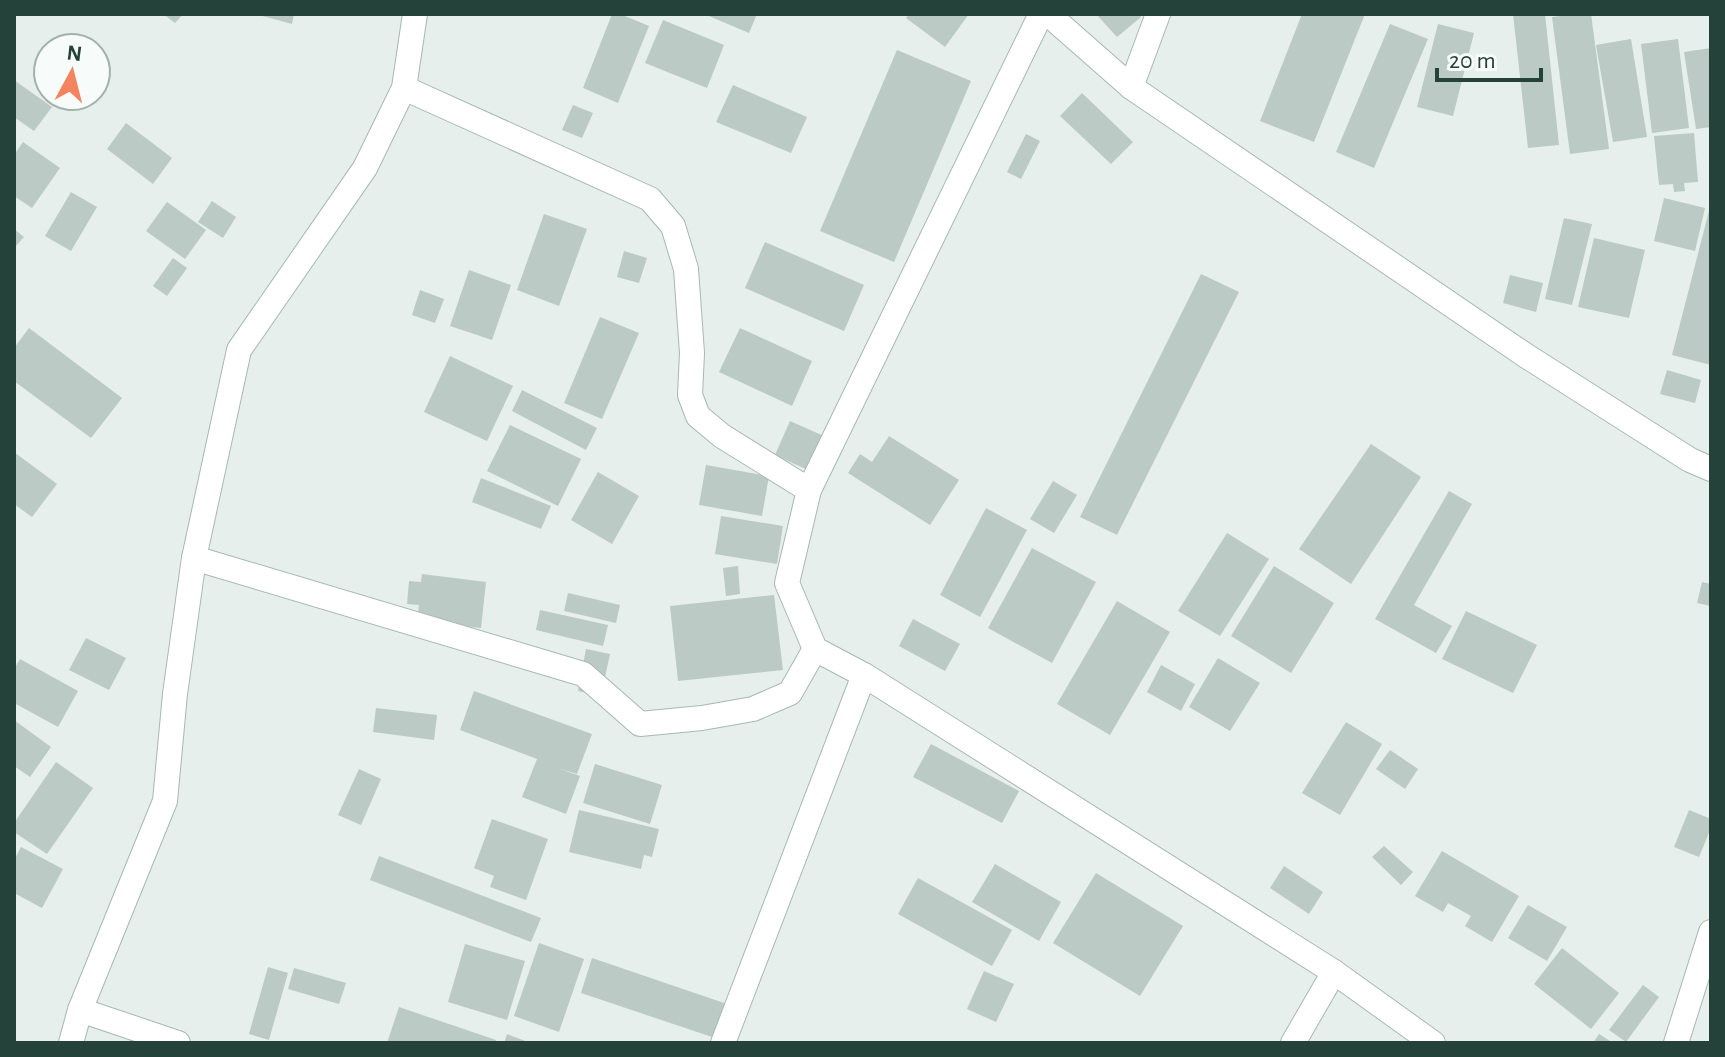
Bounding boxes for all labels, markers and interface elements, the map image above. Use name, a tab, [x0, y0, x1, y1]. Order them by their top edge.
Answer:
north arrow	[32, 32, 112, 112]
scale bar	[1437, 32, 1541, 82]
text: N	[65, 41, 83, 65]
text: 20 m	[1449, 49, 1496, 73]

